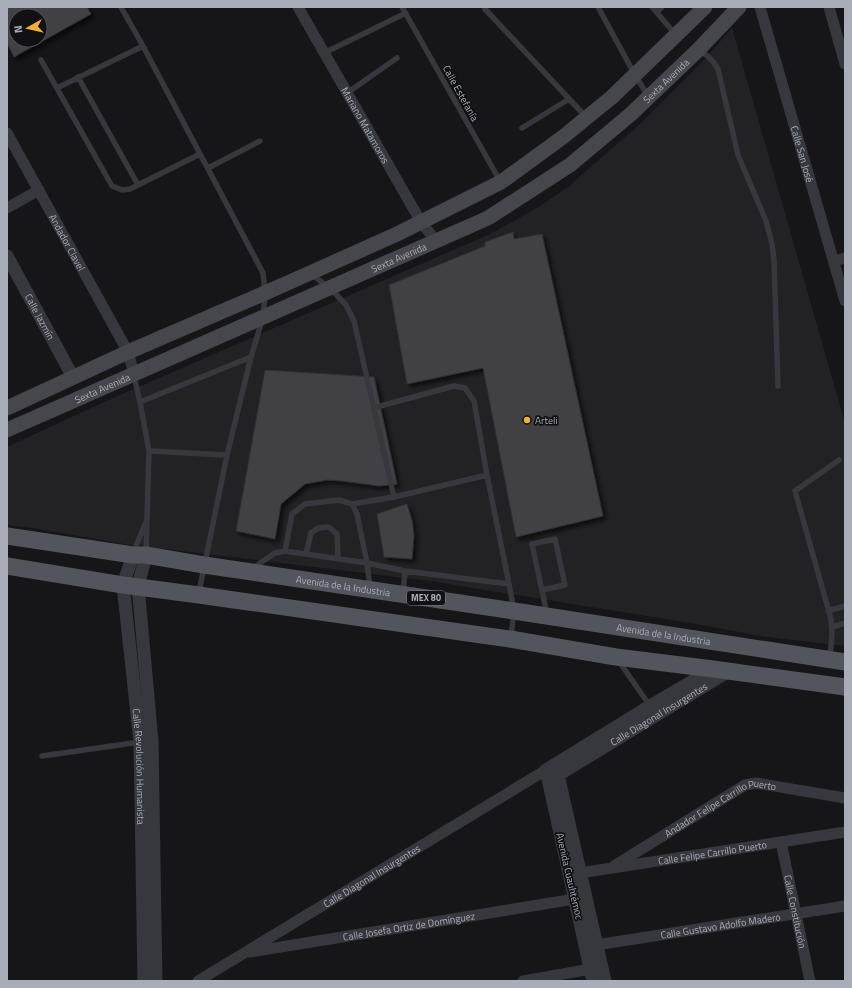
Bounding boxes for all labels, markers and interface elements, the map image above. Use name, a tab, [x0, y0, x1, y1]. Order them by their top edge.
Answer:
north arrow	[8, 8, 48, 48]
text: N	[10, 25, 27, 34]
street label: Sexta Avenida	[640, 55, 693, 107]
street label: Calle Estefanía	[439, 63, 482, 124]
street label: Mariano Matamoros	[337, 84, 393, 167]
street label: Calle San José	[787, 124, 817, 184]
street label: Andador Clavel	[45, 212, 89, 274]
street label: Sexta Avenida	[369, 239, 429, 277]
street label: Calle Jazmín	[21, 291, 58, 343]
street label: Sexta Avenida	[72, 370, 132, 407]
place label: Arteli	[535, 413, 557, 428]
marker: Arteli	[522, 415, 532, 425]
street label: Avenida de la Industria	[295, 572, 391, 601]
road number: MEX 80	[407, 591, 445, 605]
street label: Avenida de la Industria	[615, 620, 712, 649]
street label: Calle Diagonal Insurgentes	[607, 679, 711, 750]
street label: Calle Revolución Humanista	[128, 708, 148, 825]
street label: Andador Felipe Carrillo Puerto	[662, 776, 777, 841]
street label: Avenida Cuauhtémoc	[552, 831, 587, 921]
street label: Calle Felipe Carrillo Puerto	[657, 837, 768, 869]
street label: Calle Diagonal Insurgentes	[320, 841, 424, 911]
street label: Calle Constitución	[780, 873, 810, 950]
street label: Calle Josefa Ortiz de Domínguez	[342, 908, 477, 945]
street label: Calle Gustavo Adolfo Madero	[660, 909, 782, 943]

